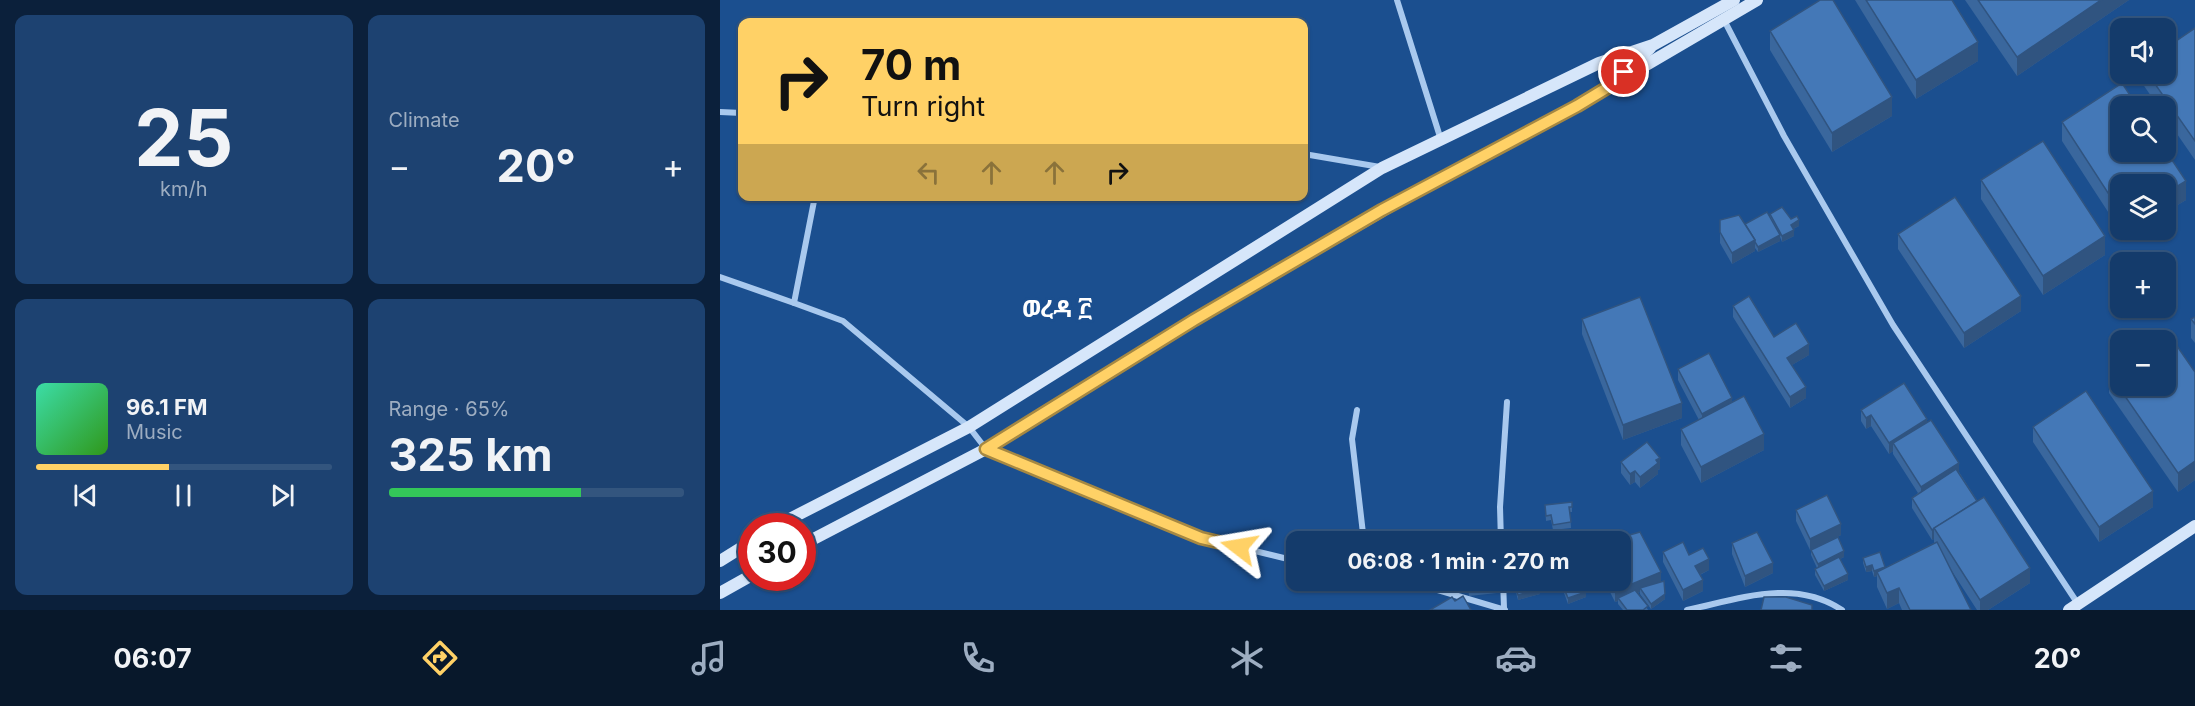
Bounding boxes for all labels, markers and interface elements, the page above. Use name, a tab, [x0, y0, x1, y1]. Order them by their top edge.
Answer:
map controls	[2110, 18, 2176, 396]
button: sound	[2110, 18, 2176, 84]
text: 70 m	[861, 39, 961, 90]
icon: right	[762, 42, 840, 120]
pin	[1598, 46, 1649, 97]
icon: arrive	[1607, 55, 1640, 88]
text: 25	[134, 90, 233, 185]
text: Turn right	[861, 90, 985, 123]
button: search	[2110, 96, 2176, 162]
text: Climate	[389, 108, 460, 132]
text: 20°	[497, 138, 576, 193]
text: −	[389, 146, 410, 186]
text: +	[662, 146, 684, 186]
icon: left	[912, 156, 945, 189]
icon: ahead	[975, 156, 1008, 189]
icon: ahead	[1038, 156, 1071, 189]
icon: right	[1101, 156, 1134, 189]
button: layers	[2110, 174, 2176, 240]
text: km/h	[160, 177, 208, 201]
button: +	[2110, 252, 2176, 318]
district label: ወረዳ ፫	[1022, 294, 1092, 323]
button: −	[2110, 330, 2176, 396]
text: 96.1 FM	[126, 394, 207, 420]
text: Range · 65%	[389, 397, 509, 421]
text: Music	[126, 420, 183, 444]
text: 325 km	[389, 427, 552, 482]
icon: previous	[69, 479, 102, 512]
icon: pause	[167, 479, 200, 512]
icon: next	[266, 479, 299, 512]
speed limit sign: 30	[738, 513, 816, 591]
position arrow	[1207, 515, 1271, 579]
text: 06:08 · 1 min · 270 m	[1347, 548, 1570, 574]
icon: directions	[419, 637, 461, 679]
icon: music	[688, 637, 730, 679]
icon: phone	[957, 637, 999, 679]
icon: climate	[1226, 637, 1268, 679]
icon: car	[1495, 637, 1537, 679]
icon: filters	[1765, 637, 1807, 679]
text: 06:07	[114, 642, 192, 675]
text: 20°	[2034, 642, 2081, 675]

